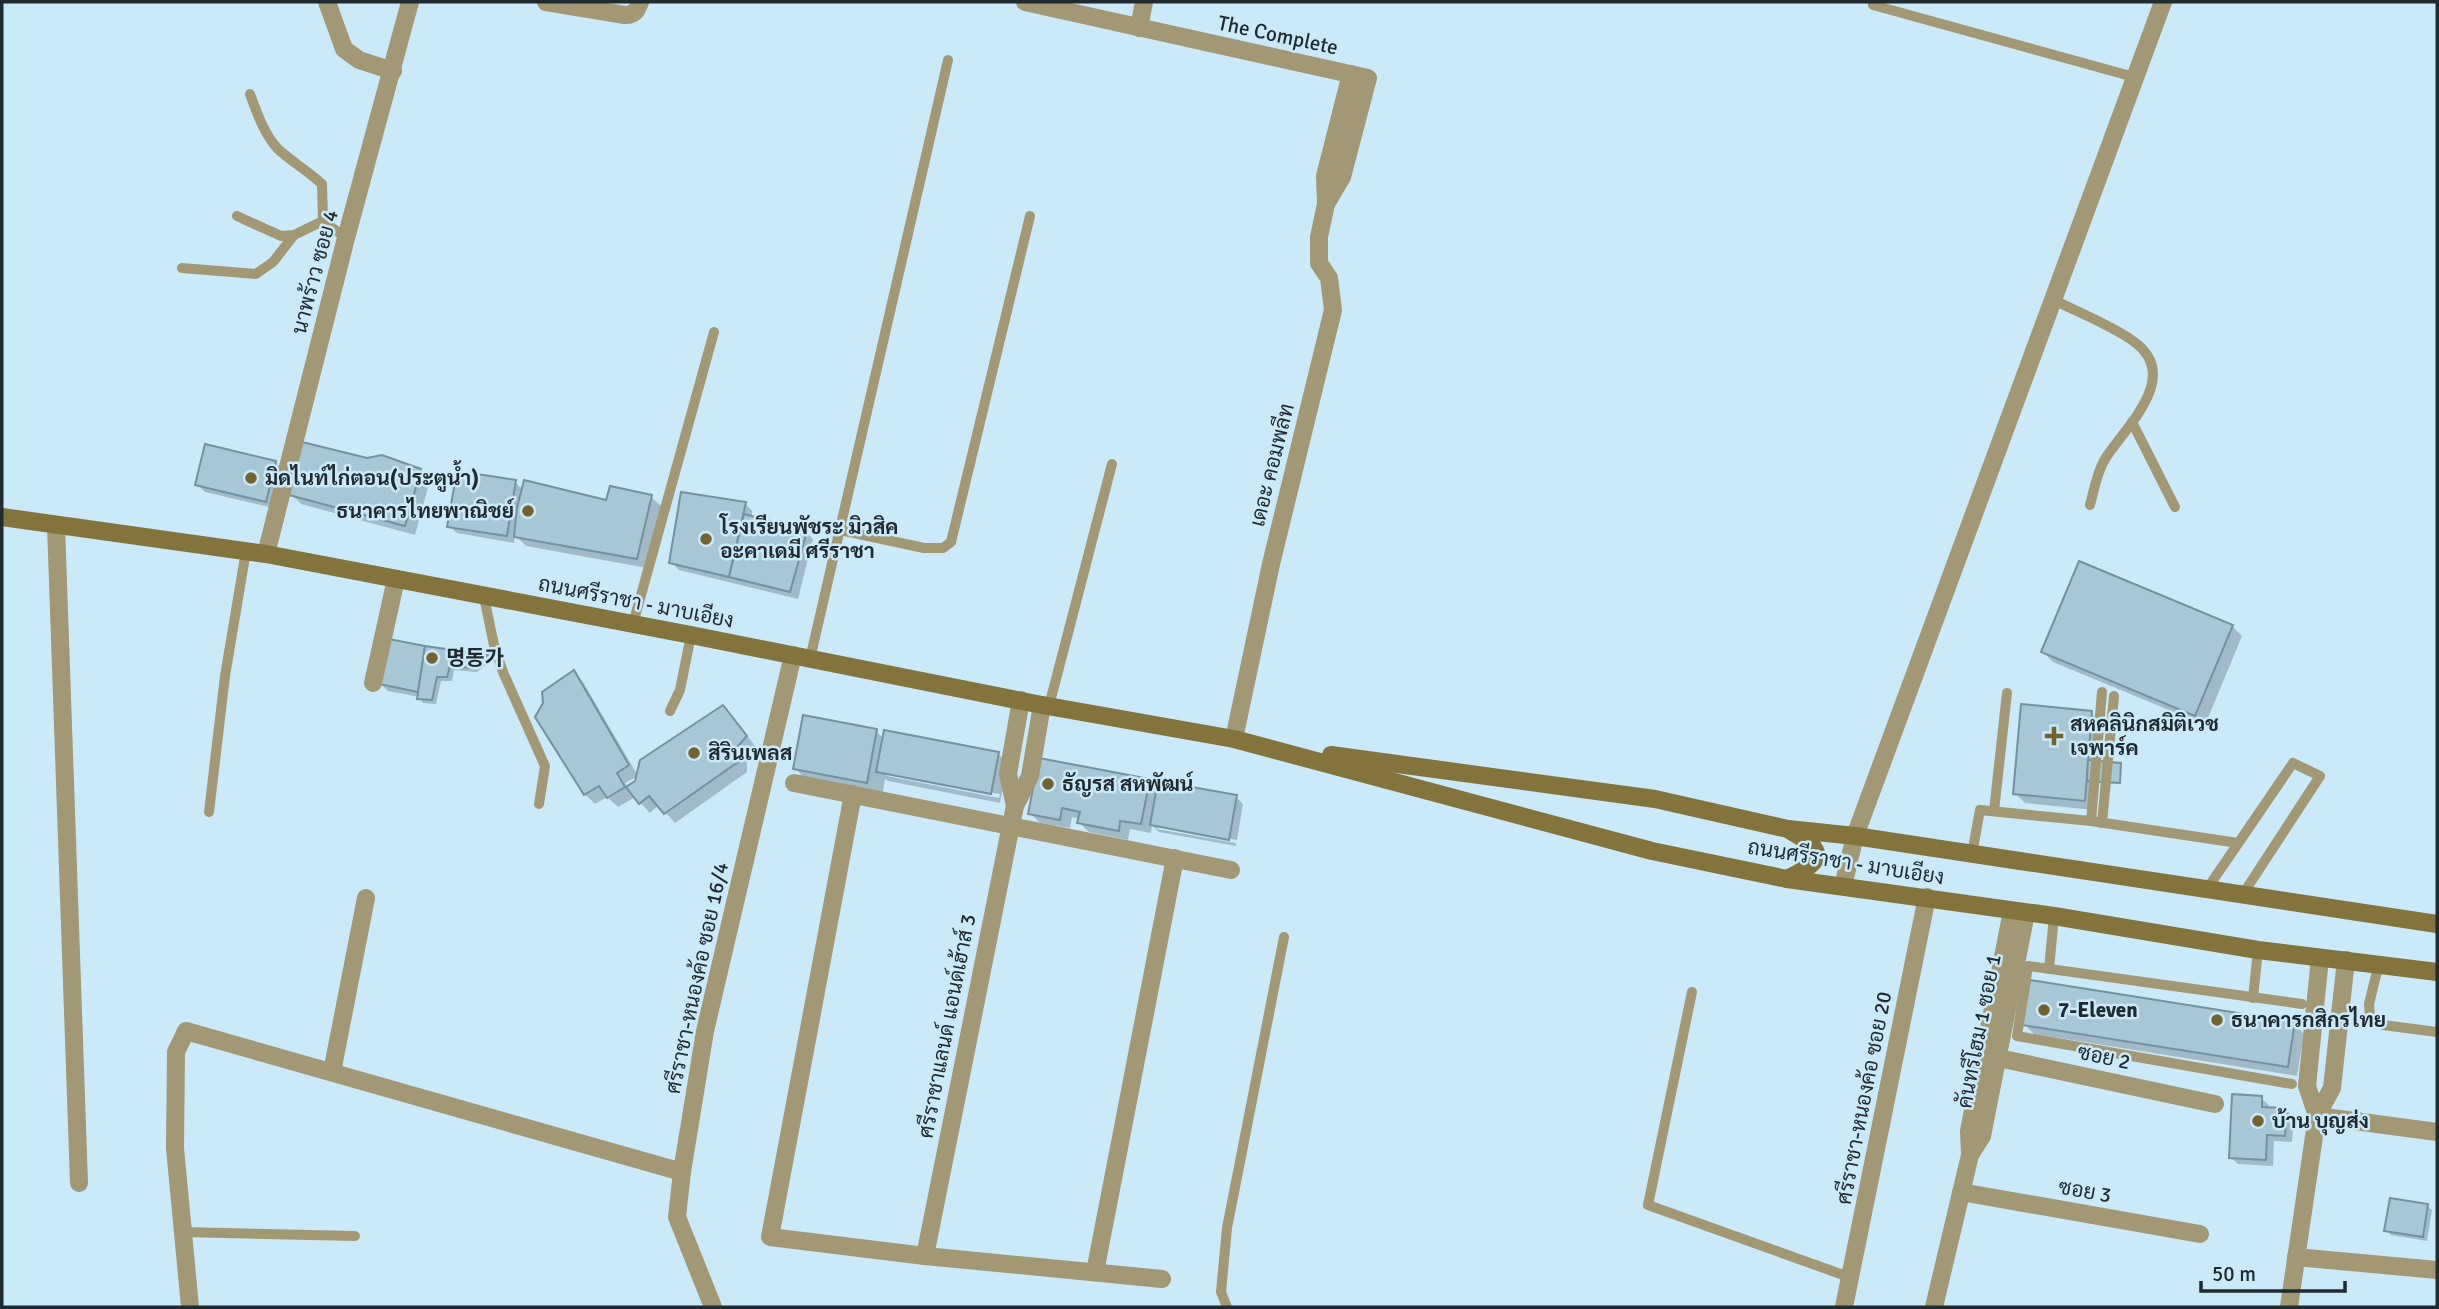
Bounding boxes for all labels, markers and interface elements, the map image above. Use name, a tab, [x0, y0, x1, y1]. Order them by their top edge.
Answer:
street label: The Complete	[1215, 10, 1341, 60]
street label: นาพร้าว ซอย 4	[286, 207, 344, 337]
street label: เดอะ คอมพลีท	[1244, 401, 1300, 529]
place label: มิดไนท์ไก่ตอน(ประตูน้ำ)	[265, 460, 479, 492]
marker: มิดไนท์ไก่ตอน(ประตูน้ำ)	[243, 470, 259, 486]
place label: ธนาคารไทยพาณิชย์	[336, 497, 515, 524]
marker: ธนาคารไทยพาณิชย์	[520, 503, 536, 519]
place label: โรงเรียนพัชระ มิวสิค อะคาเดมี ศรีราชา	[718, 513, 898, 564]
marker: โรงเรียนพัชระ มิวสิค อะคาเดมี ศรีราชา	[698, 531, 714, 547]
street label: ถนนศรีราชา - มาบเอียง	[536, 570, 736, 634]
place label: 명동가	[446, 645, 504, 671]
marker: 명동가	[424, 650, 440, 666]
place label: สหคลินิกสมิติเวช เจพาร์ค	[2070, 711, 2219, 761]
marker: สหคลินิกสมิติเวช เจพาร์ค	[2044, 726, 2064, 746]
place label: สิรินเพลส	[708, 740, 792, 766]
marker: สิรินเพลส	[686, 745, 702, 761]
place label: ธัญรส สหพัฒน์	[1062, 771, 1194, 797]
marker: ธัญรส สหพัฒน์	[1040, 776, 1056, 792]
street label: ถนนศรีราชา - มาบเอียง	[1746, 834, 1946, 890]
street label: ศรีราชา-หนองค้อ ซอย 16/4	[660, 860, 734, 1096]
street label: ศรีราชาแลนด์ แอนด์เฮ้าส์ 3	[912, 912, 981, 1140]
street label: คันทรีโฮม 1 ซอย 1	[1951, 952, 2007, 1110]
street label: ศรีราชา-หนองค้อ ซอย 20	[1831, 989, 1897, 1207]
place label: 7-Eleven	[2058, 997, 2138, 1023]
marker: 7-Eleven	[2036, 1002, 2052, 1018]
place label: ธนาคารกสิกรไทย	[2231, 1006, 2386, 1033]
marker: ธนาคารกสิกรไทย	[2209, 1012, 2225, 1028]
street label: ซอย 2	[2075, 1039, 2133, 1075]
place label: บ้าน บุญส่ง	[2272, 1108, 2369, 1136]
marker: บ้าน บุญส่ง	[2250, 1113, 2266, 1129]
street label: ซอย 3	[2057, 1174, 2113, 1208]
scale bar	[2201, 1250, 2344, 1294]
text: 50 m	[2212, 1261, 2256, 1287]

